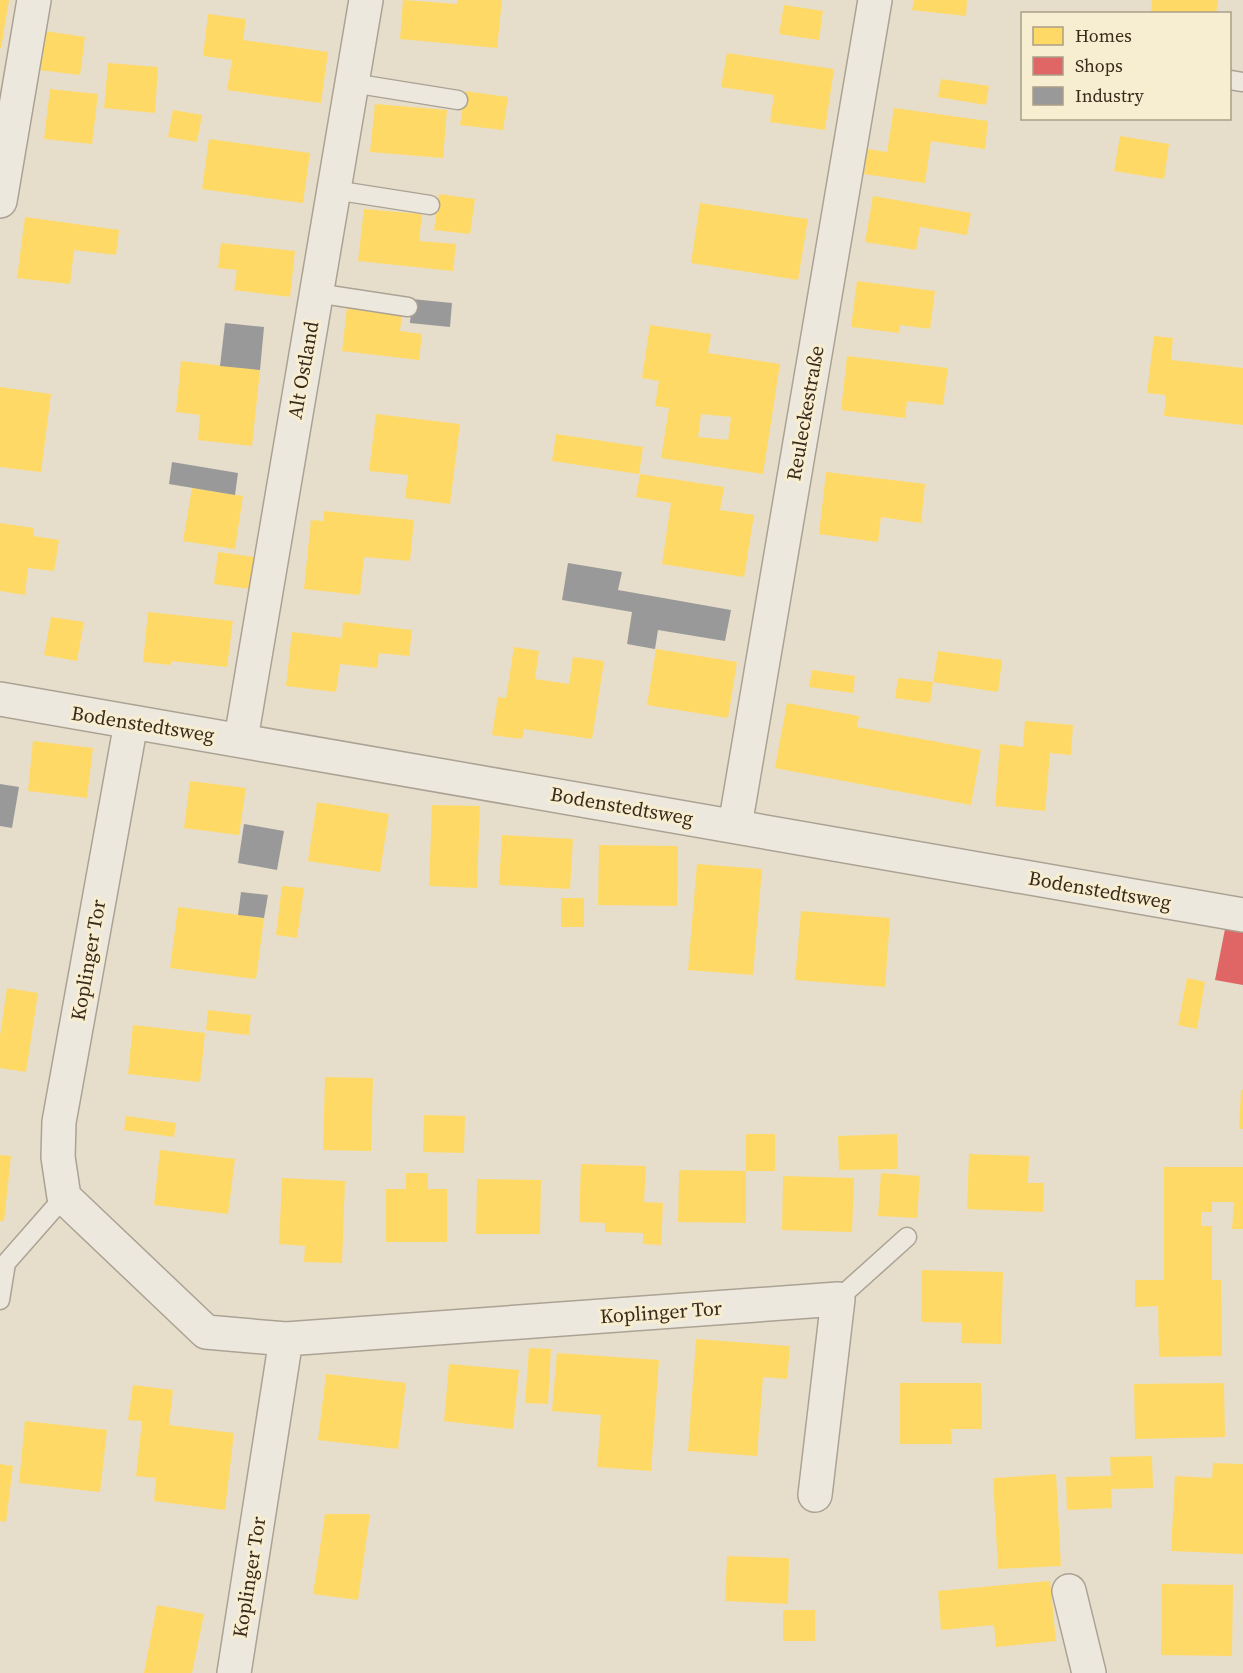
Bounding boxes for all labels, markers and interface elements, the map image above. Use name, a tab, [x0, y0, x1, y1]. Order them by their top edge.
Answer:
legend	[1021, 12, 1231, 120]
text: Homes	[1075, 23, 1132, 48]
text: Shops	[1075, 53, 1123, 78]
text: Industry	[1075, 83, 1145, 108]
street label: Alt Ostland	[281, 318, 325, 421]
street label: Reuleckestraße	[779, 343, 831, 483]
street label: Bodenstedtsweg	[69, 699, 217, 749]
street label: Bodenstedtsweg	[548, 780, 696, 832]
street label: Bodenstedtsweg	[1026, 864, 1174, 916]
street label: Koplinger Tor	[64, 897, 113, 1023]
street label: Koplinger Tor	[599, 1294, 724, 1330]
street label: Koplinger Tor	[226, 1514, 272, 1640]

